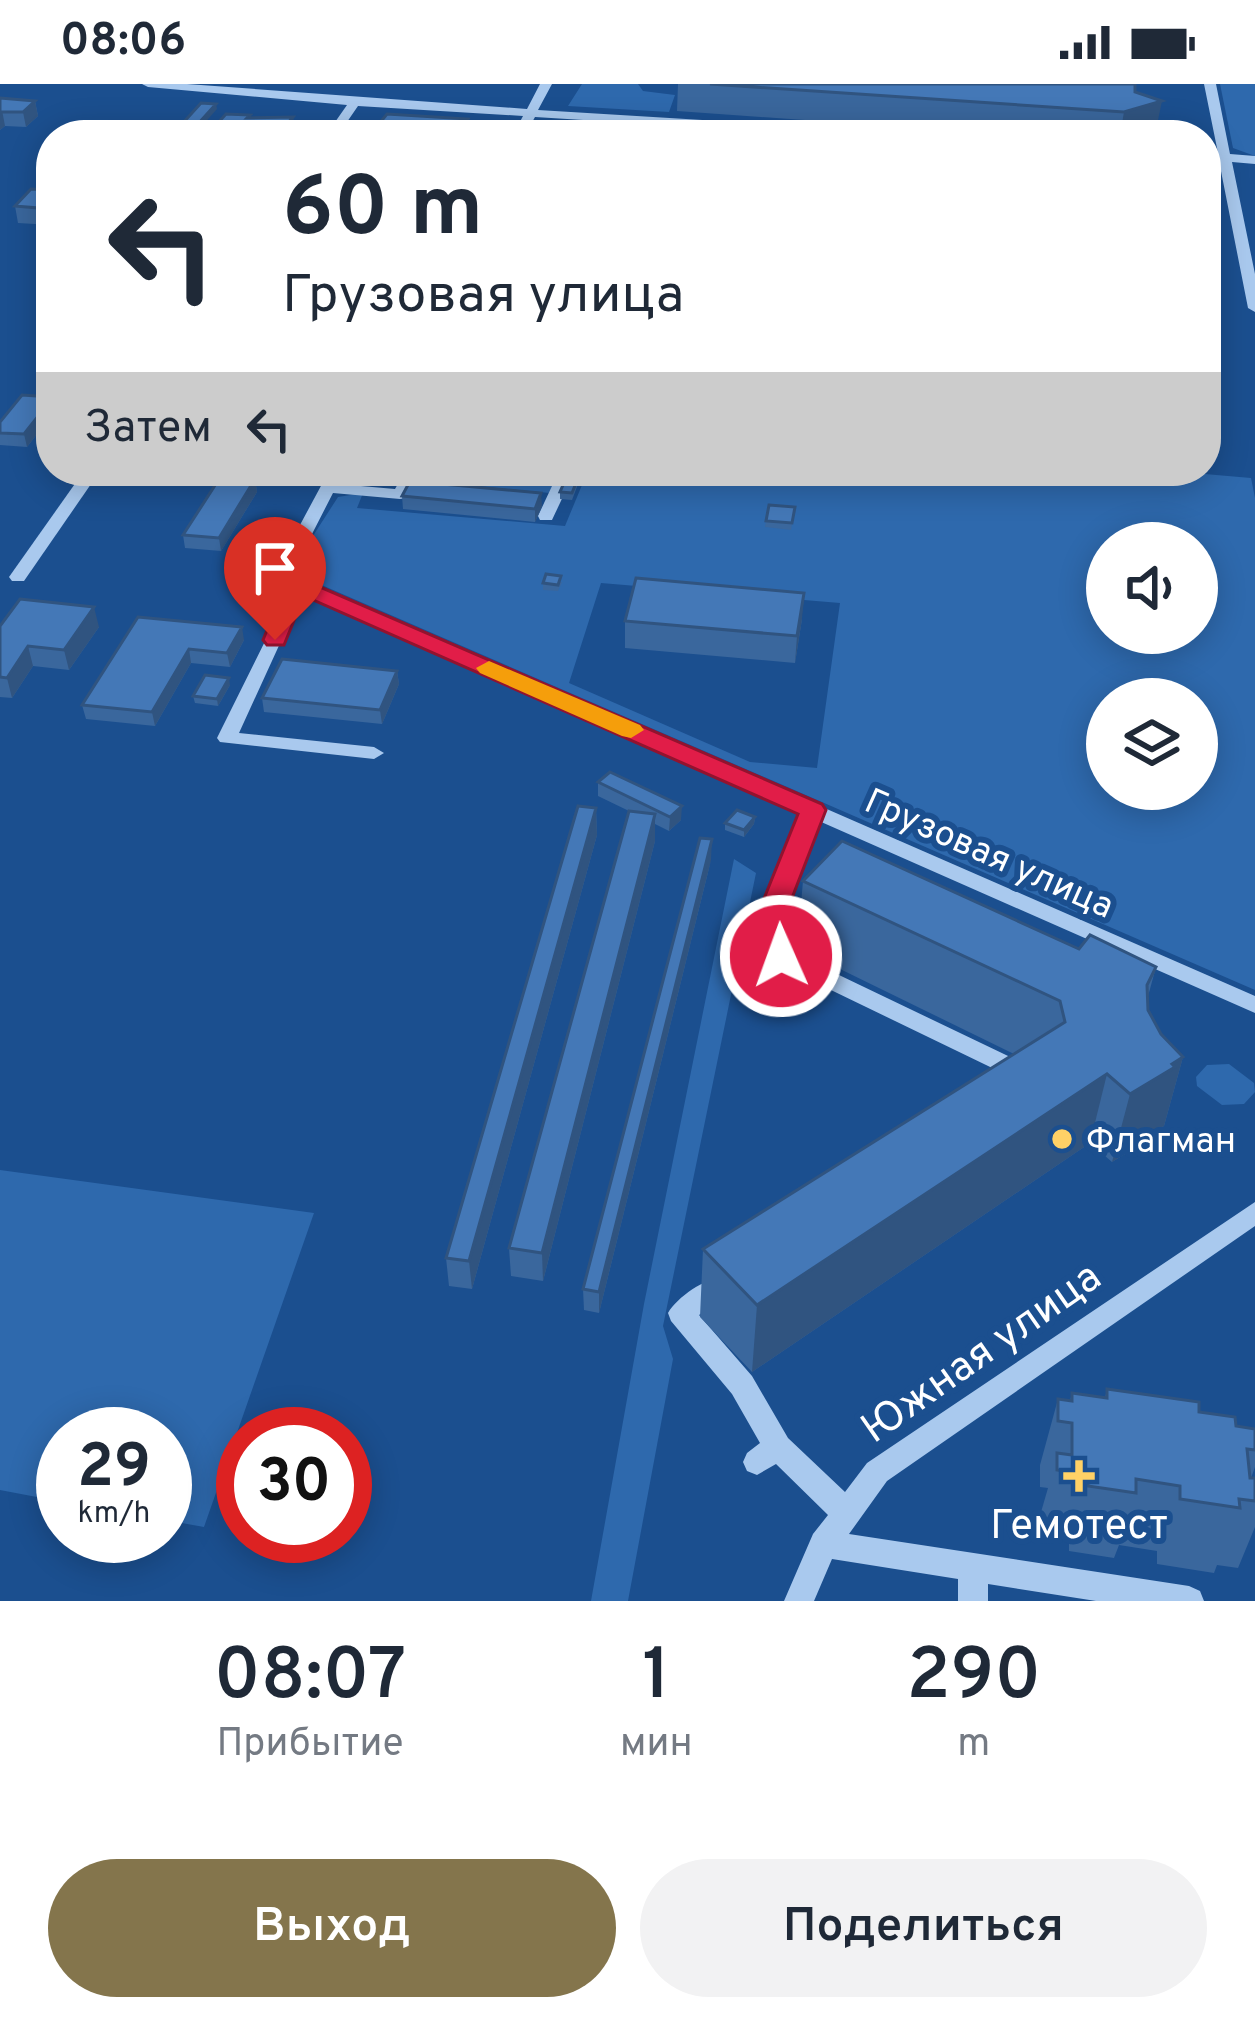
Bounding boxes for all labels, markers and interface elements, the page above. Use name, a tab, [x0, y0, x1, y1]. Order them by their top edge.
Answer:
text: 08:06	[60, 14, 186, 71]
text: 60 m	[282, 159, 483, 265]
icon: left	[84, 168, 240, 324]
text: Грузовая улица	[282, 263, 684, 332]
icon: left	[236, 396, 302, 462]
text: Затем	[84, 401, 212, 458]
pin	[224, 517, 326, 640]
map controls	[1086, 522, 1218, 810]
button: sound	[1086, 522, 1218, 654]
icon: arrive	[242, 535, 308, 601]
button: layers	[1086, 678, 1218, 810]
street label: Грузовая улица	[857, 780, 1120, 931]
position arrow	[718, 893, 844, 1019]
place label: Флагман	[1086, 1120, 1236, 1166]
marker: Флагман	[1049, 1126, 1075, 1152]
street label: Южная улица	[852, 1252, 1113, 1457]
speed limit sign: 30	[216, 1407, 372, 1563]
text: 29	[77, 1432, 151, 1508]
marker: Гемотест	[1063, 1460, 1095, 1492]
text: km/h	[78, 1496, 150, 1533]
place label: Гемотест	[990, 1501, 1168, 1554]
text: 08:07	[214, 1633, 406, 1725]
text: 1	[642, 1633, 670, 1725]
text: 290	[906, 1633, 1041, 1725]
text: Прибытие	[216, 1721, 404, 1770]
text: мин	[620, 1721, 693, 1770]
text: m	[957, 1721, 990, 1770]
button: Выход	[48, 1859, 616, 1997]
button: Поделиться	[640, 1859, 1207, 1997]

